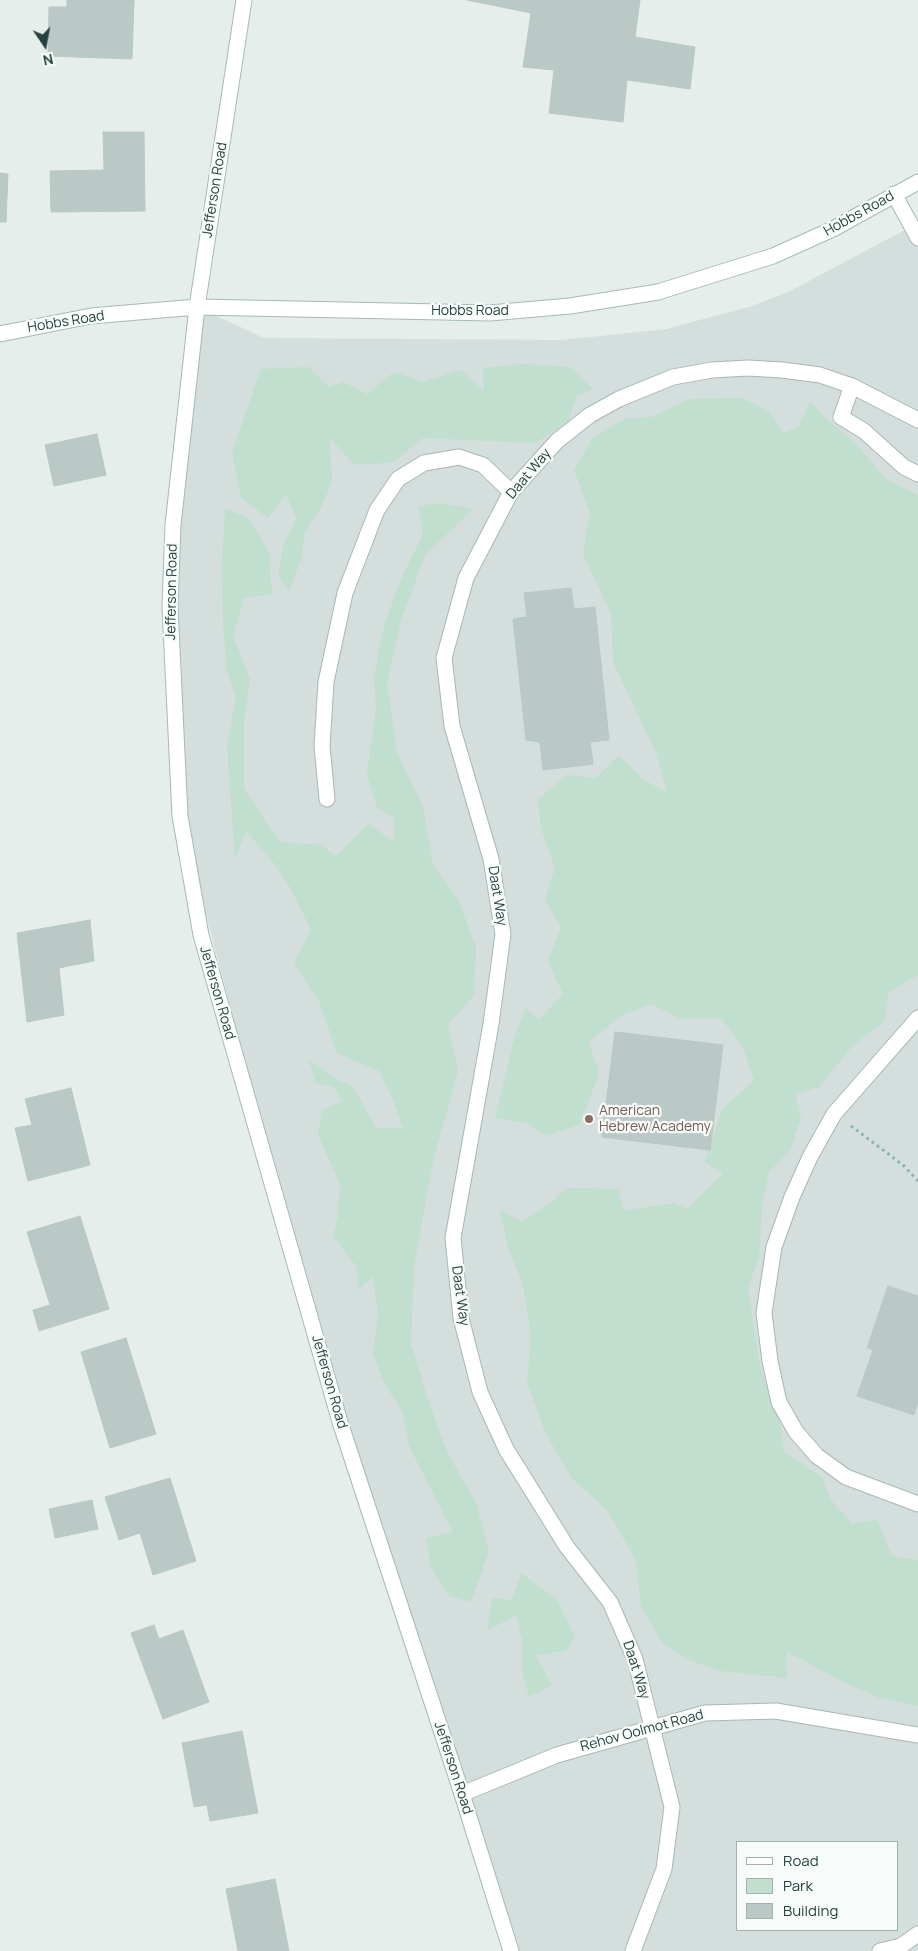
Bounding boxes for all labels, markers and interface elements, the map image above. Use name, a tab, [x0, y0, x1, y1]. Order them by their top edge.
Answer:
north arrow	[20, 20, 70, 70]
text: N	[41, 50, 55, 70]
street label: Jefferson Road	[199, 141, 231, 239]
street label: Hobbs Road	[821, 188, 897, 240]
street label: Hobbs Road	[431, 303, 509, 319]
street label: Hobbs Road	[26, 308, 106, 336]
street label: Daat Way	[503, 445, 555, 503]
street label: Jefferson Road	[163, 544, 181, 640]
street label: Daat Way	[484, 865, 510, 927]
street label: Jefferson Road	[196, 944, 238, 1042]
place label: American Hebrew Academy	[599, 1103, 711, 1136]
marker: American Hebrew Academy	[583, 1113, 595, 1125]
street label: Daat Way	[447, 1265, 473, 1327]
street label: Jefferson Road	[308, 1333, 350, 1431]
street label: Daat Way	[619, 1639, 653, 1701]
street label: Rehov Oolmot Road	[579, 1707, 705, 1755]
street label: Jefferson Road	[430, 1719, 476, 1817]
legend	[736, 1841, 898, 1931]
text: Road	[783, 1850, 819, 1871]
text: Park	[783, 1875, 813, 1896]
text: Building	[783, 1900, 838, 1921]

